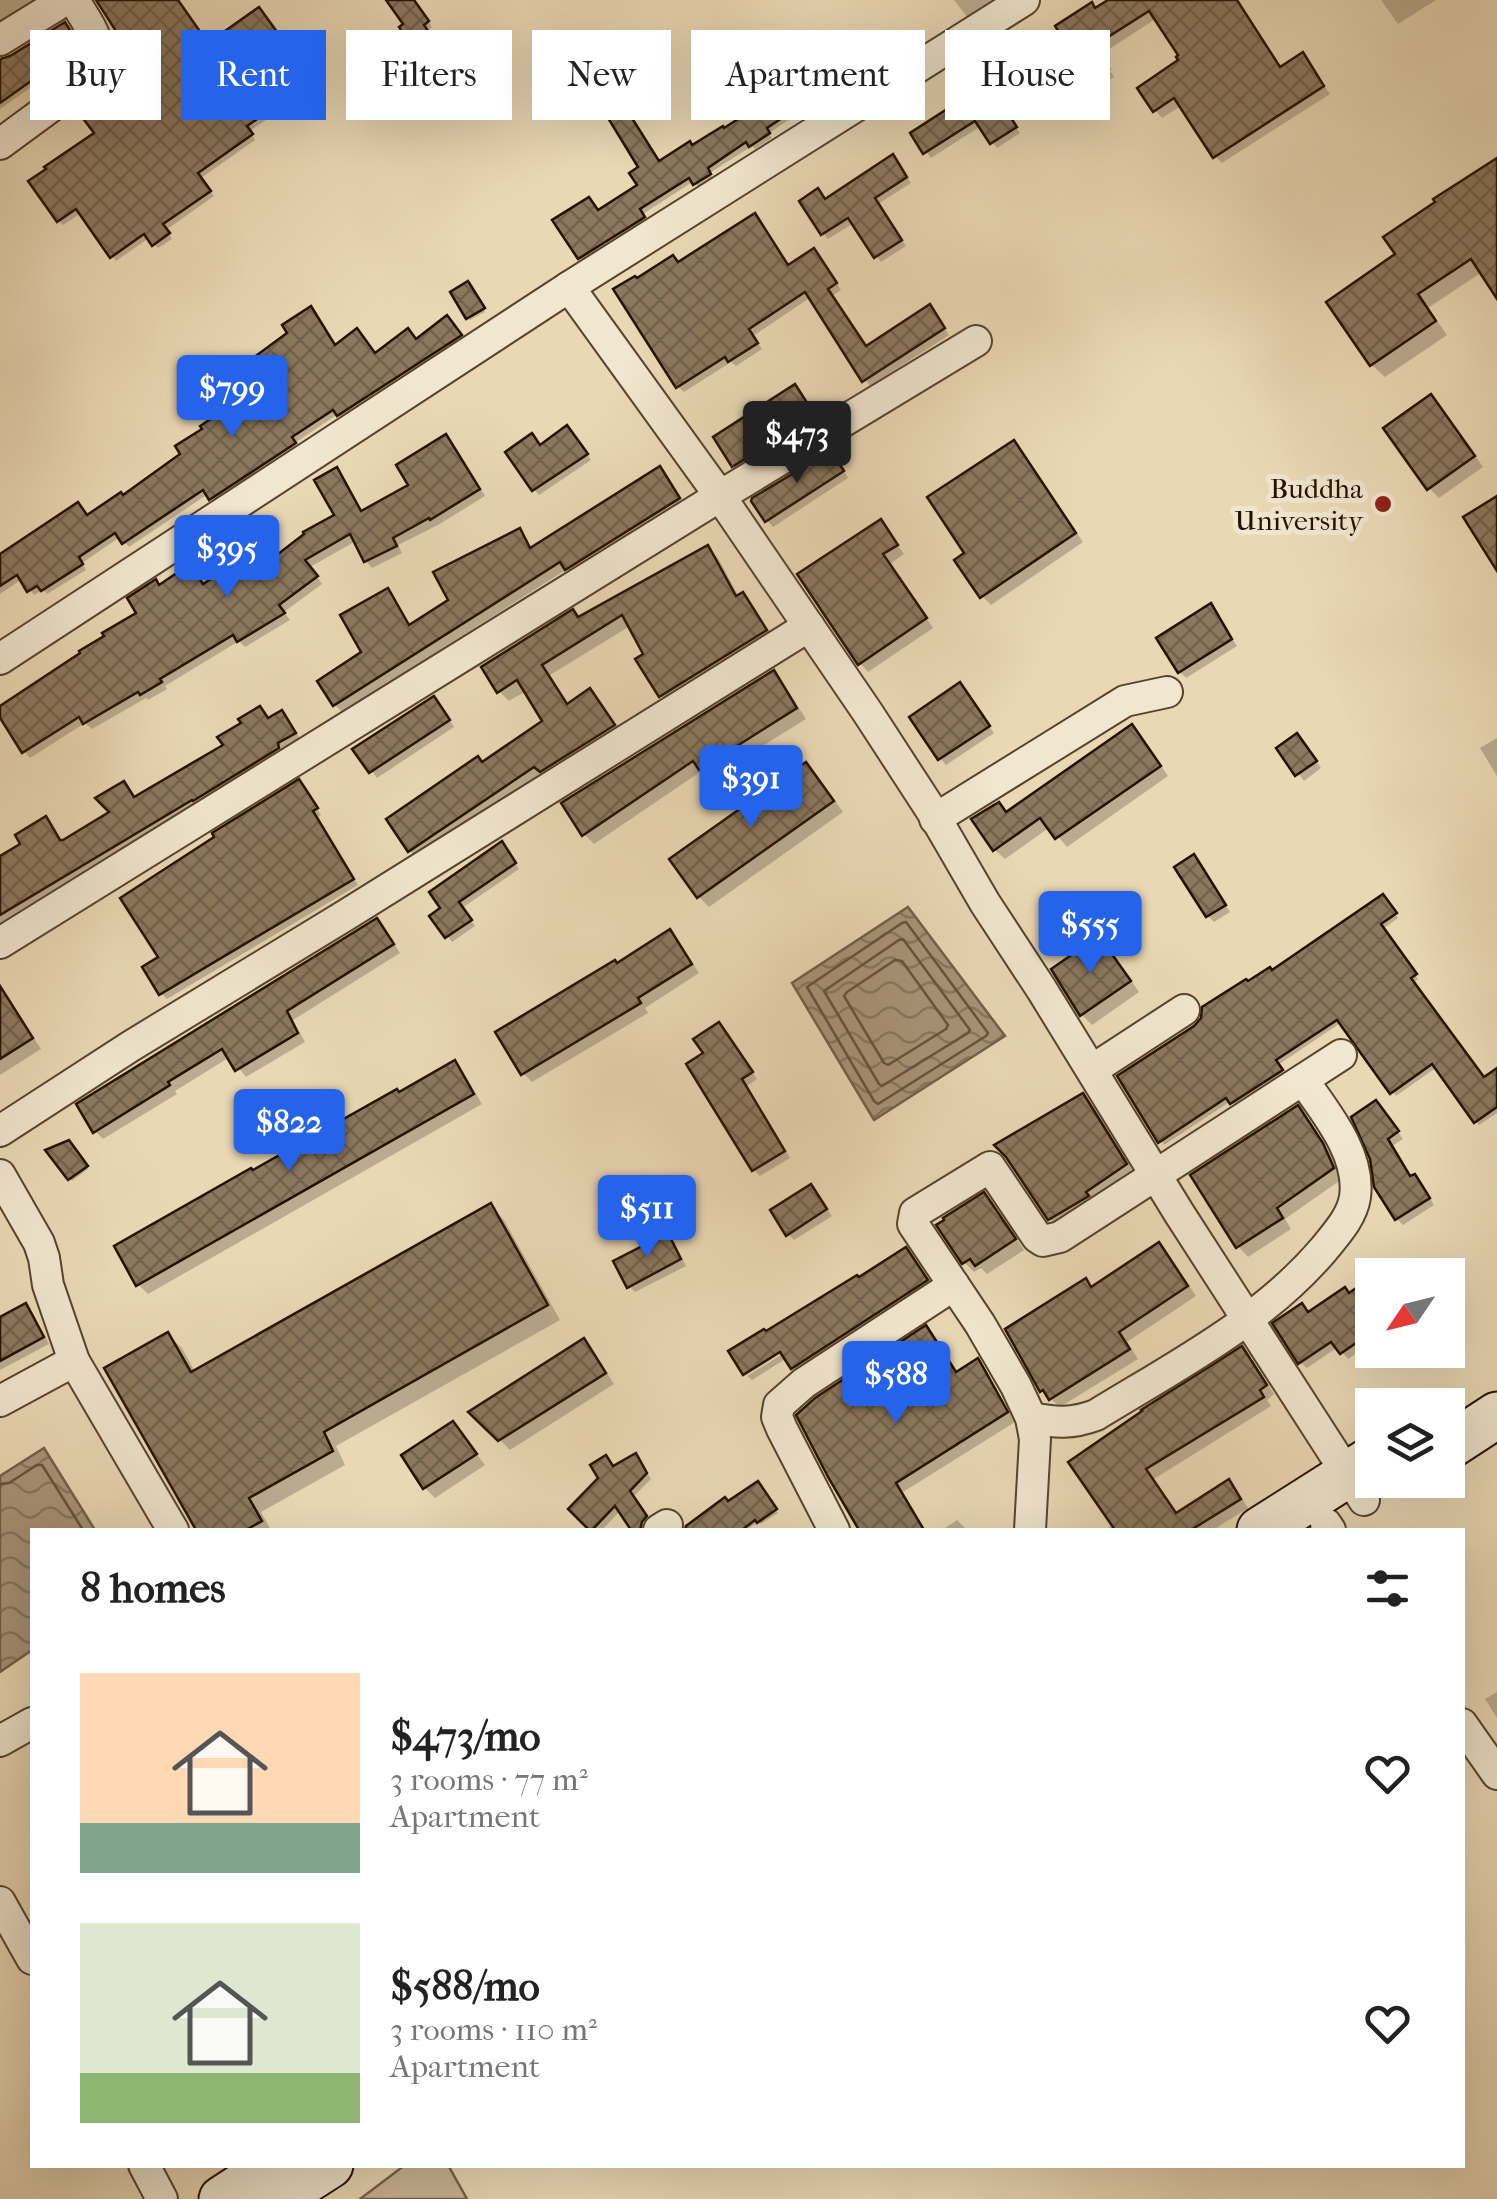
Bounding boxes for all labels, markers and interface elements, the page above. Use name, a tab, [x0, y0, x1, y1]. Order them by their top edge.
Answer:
chip: Buy	[30, 30, 161, 120]
chip: Rent	[181, 30, 326, 120]
chip: Filters	[346, 30, 512, 120]
chip: New	[532, 30, 671, 120]
chip: Apartment	[691, 30, 925, 120]
chip: House	[945, 30, 1110, 120]
pin: $799	[173, 355, 291, 440]
text: $799	[199, 369, 265, 406]
pin: $473	[738, 401, 856, 486]
text: $473	[765, 415, 829, 452]
place label: Buddha University	[1235, 472, 1364, 537]
marker: Buddha University	[1372, 493, 1394, 515]
pin: $395	[168, 515, 286, 600]
text: $395	[196, 529, 258, 566]
pin: $391	[692, 745, 810, 830]
text: $391	[722, 759, 780, 796]
pin: $555	[1031, 891, 1149, 976]
text: $555	[1061, 905, 1119, 942]
pin: $822	[230, 1089, 348, 1174]
text: $822	[256, 1103, 322, 1140]
pin: $511	[588, 1175, 706, 1260]
text: $511	[620, 1189, 674, 1226]
north arrow	[1355, 1258, 1465, 1368]
map controls	[1355, 1258, 1465, 1498]
pin: $588	[837, 1341, 955, 1426]
text: $588	[864, 1355, 928, 1392]
button: layers	[1355, 1388, 1465, 1498]
icon: filters	[1360, 1561, 1415, 1616]
text: 8 homes	[80, 1564, 226, 1613]
text: $473/mo	[390, 1712, 541, 1761]
icon: home	[160, 1713, 280, 1833]
icon: heart	[1360, 1746, 1415, 1801]
text: 3 rooms · 77 m²	[390, 1761, 588, 1798]
text: Apartment	[390, 1798, 540, 1835]
text: $588/mo	[390, 1962, 540, 2011]
icon: home	[160, 1963, 280, 2083]
icon: heart	[1360, 1996, 1415, 2051]
text: 3 rooms · 110 m²	[390, 2011, 597, 2048]
text: Apartment	[390, 2048, 540, 2085]

